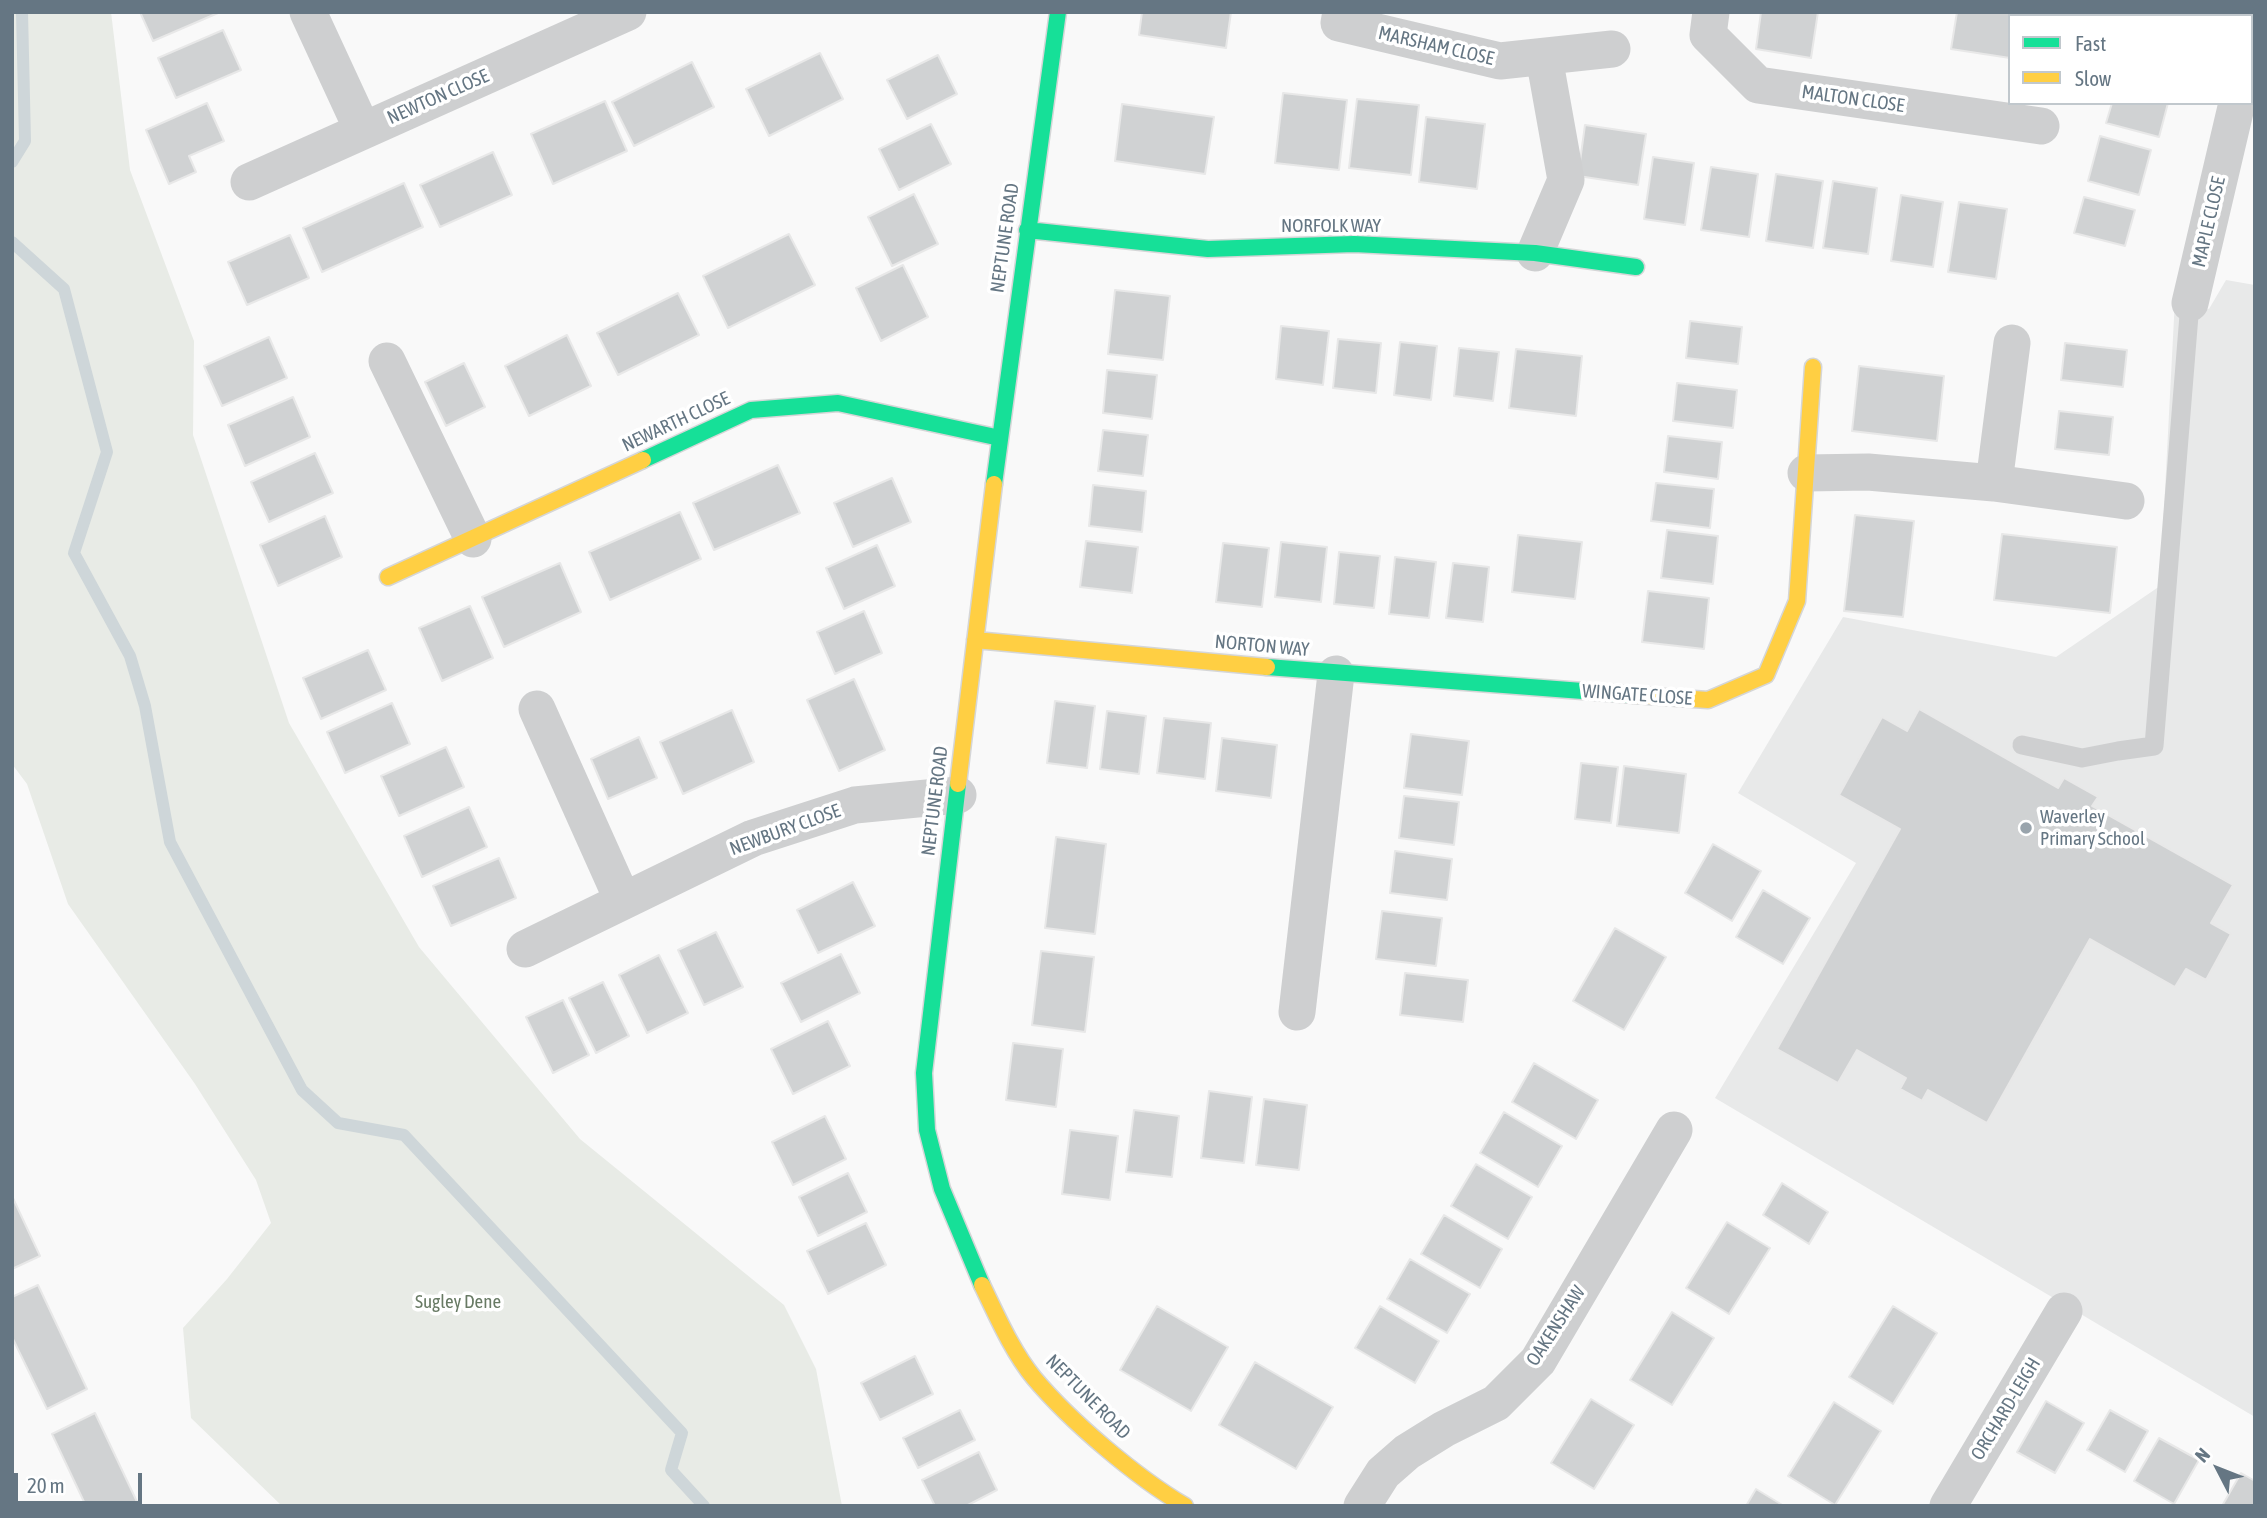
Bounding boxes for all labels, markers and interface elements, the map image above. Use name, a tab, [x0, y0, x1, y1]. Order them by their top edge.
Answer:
legend	[2008, 14, 2253, 105]
street label: MARSHAM CLOSE	[1376, 22, 1496, 70]
text: Fast	[2075, 31, 2106, 55]
street label: NEWTON CLOSE	[384, 64, 492, 130]
text: Slow	[2075, 66, 2111, 90]
street label: MALTON CLOSE	[1800, 81, 1906, 117]
street label: MAPLE CLOSE	[2188, 175, 2230, 269]
street label: NEPTUNE ROAD	[986, 182, 1024, 294]
street label: NORFOLK WAY	[1281, 215, 1381, 237]
street label: NEWARTH CLOSE	[619, 387, 733, 457]
street label: NORTON WAY	[1214, 631, 1310, 661]
street label: WINGATE CLOSE	[1581, 680, 1693, 710]
street label: NEPTUNE ROAD	[917, 745, 953, 857]
street label: NEWBURY CLOSE	[726, 799, 844, 861]
place label: Waverley Primary School	[2040, 806, 2145, 850]
marker: Waverley Primary School	[2018, 820, 2034, 836]
street label: OAKENSHAW	[1522, 1282, 1590, 1370]
park label: Sugley Dene	[415, 1291, 501, 1313]
street label: NEPTUNE ROAD	[1041, 1350, 1135, 1444]
street label: ORCHARD-LEIGH	[1966, 1354, 2046, 1464]
north arrow	[2183, 1434, 2253, 1504]
text: N	[2190, 1443, 2214, 1466]
scale bar	[18, 1458, 145, 1502]
text: 20 m	[27, 1473, 65, 1497]

